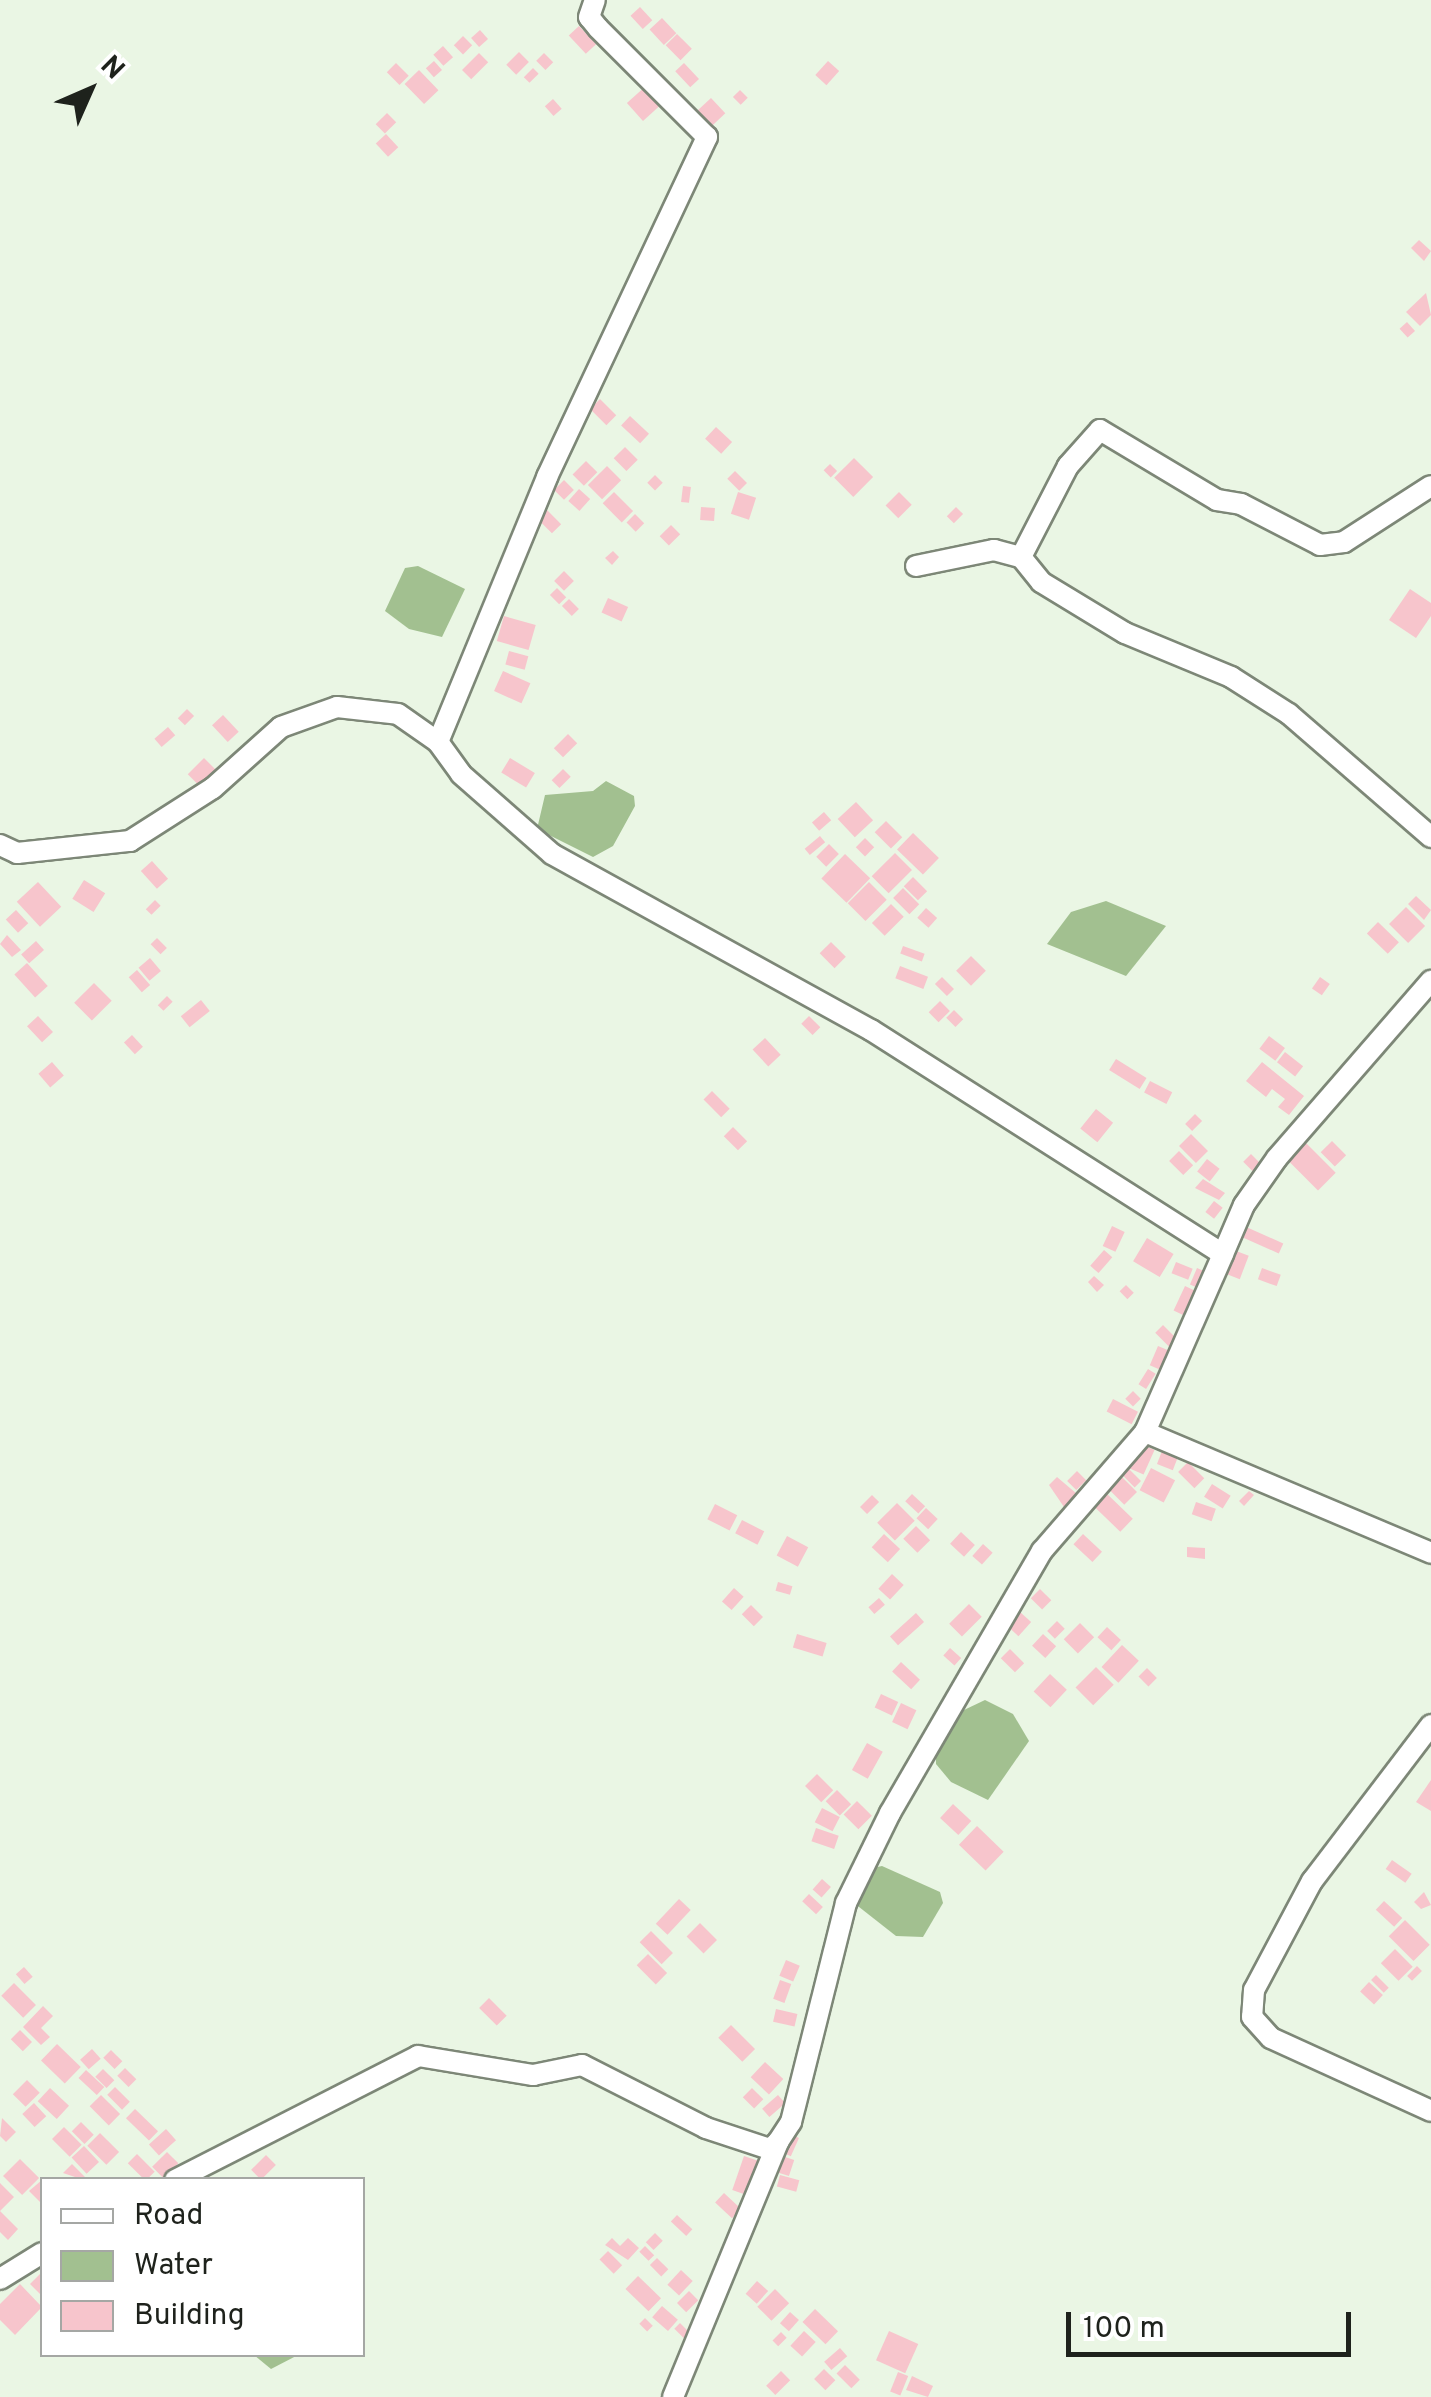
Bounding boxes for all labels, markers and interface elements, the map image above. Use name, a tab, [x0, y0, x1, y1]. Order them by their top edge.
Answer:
north arrow	[40, 40, 140, 140]
text: N	[91, 49, 131, 89]
legend	[40, 2177, 365, 2357]
text: Road	[134, 2198, 203, 2235]
text: Water	[134, 2248, 213, 2285]
scale bar	[1071, 2292, 1356, 2354]
text: Building	[134, 2298, 245, 2335]
text: 100 m	[1083, 2311, 1165, 2348]

